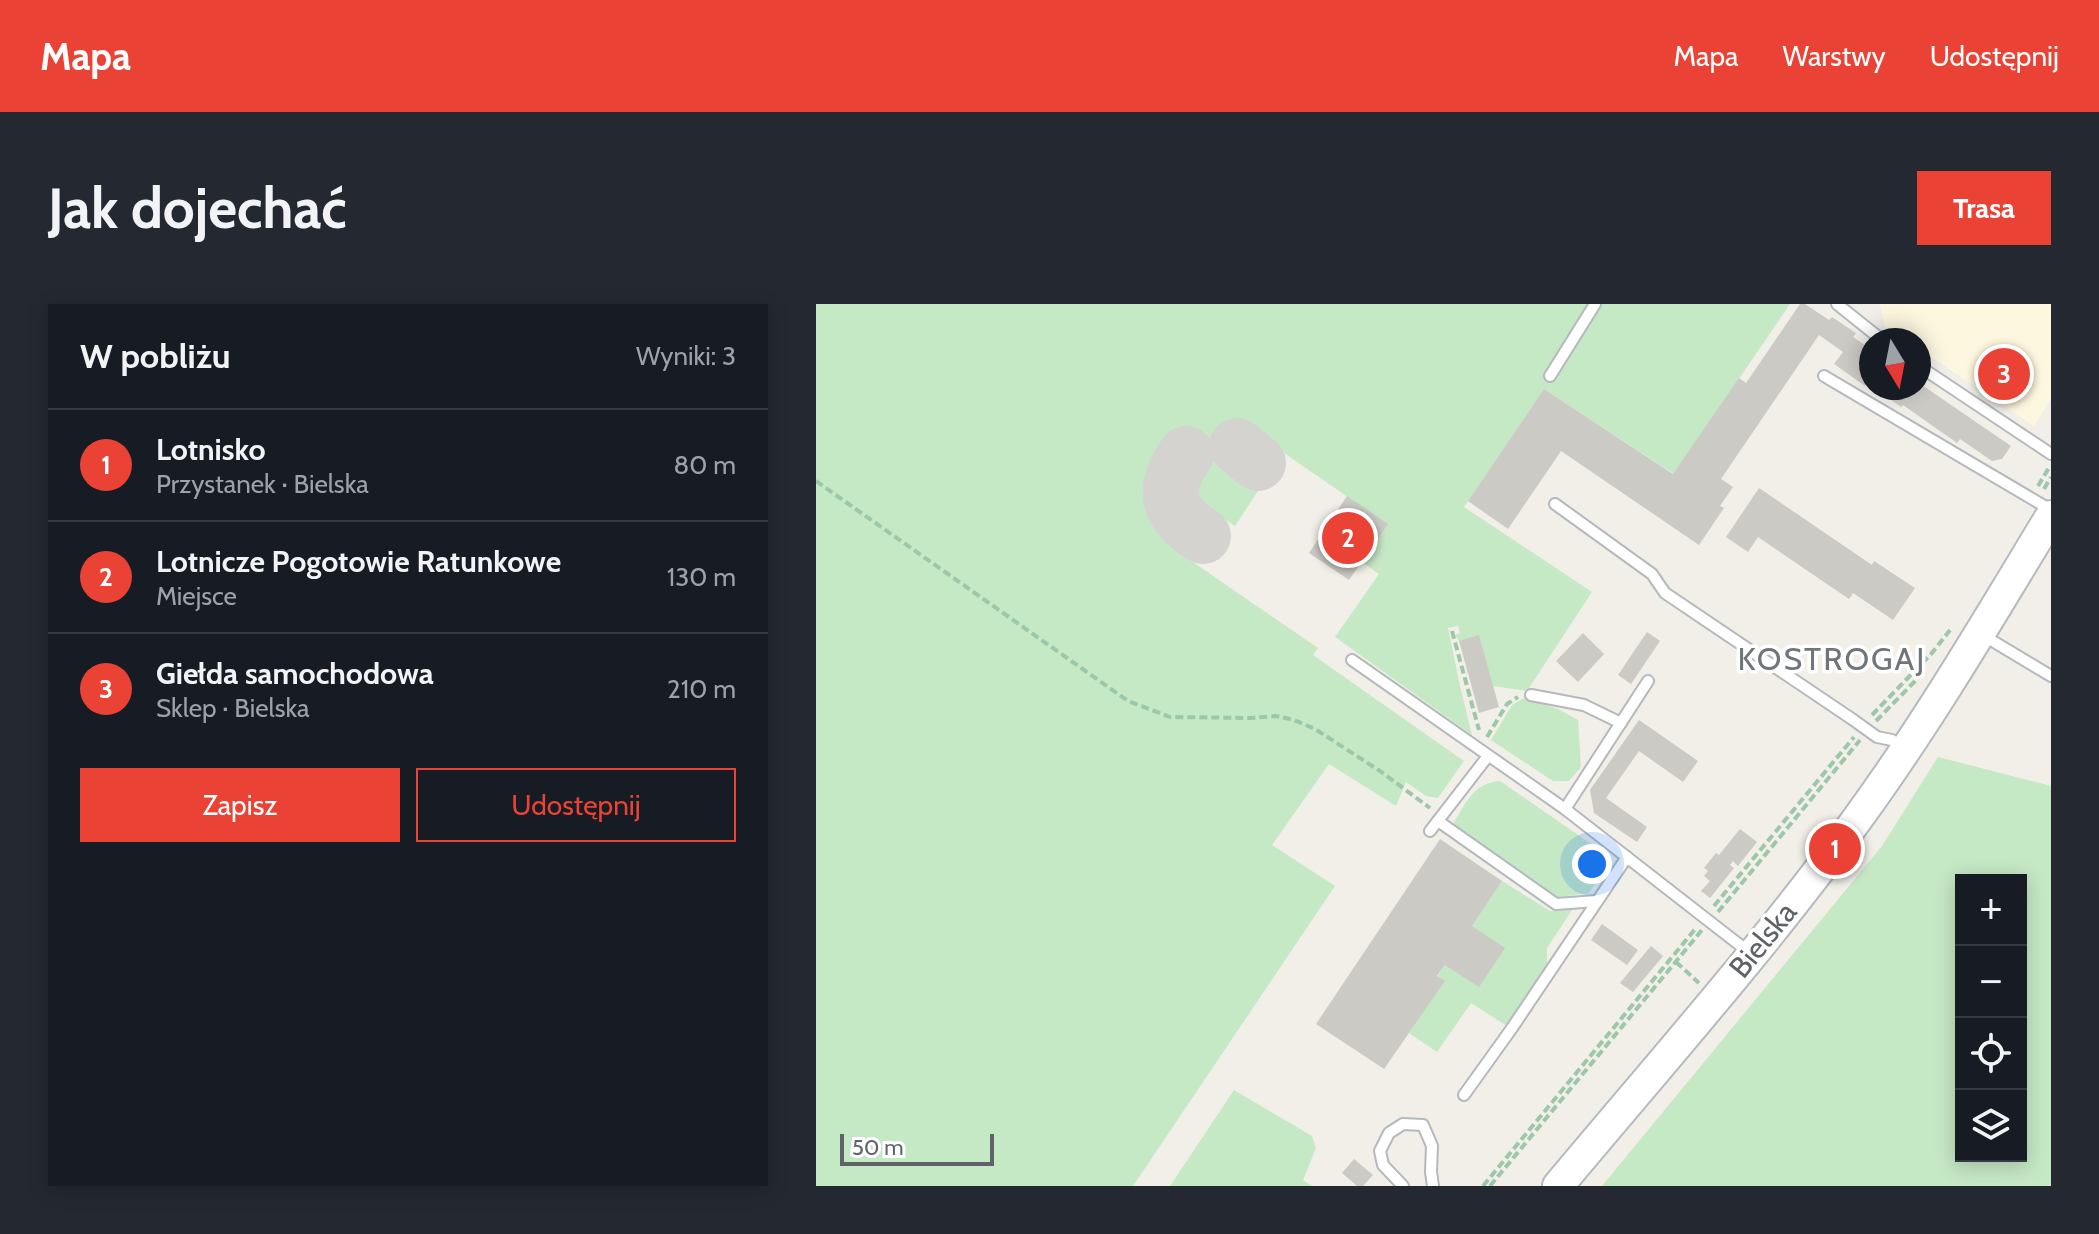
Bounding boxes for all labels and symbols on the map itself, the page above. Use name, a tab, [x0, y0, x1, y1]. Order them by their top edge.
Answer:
north arrow	[1859, 328, 1931, 400]
pin: 3	[1978, 344, 2030, 404]
pin: 2	[1322, 508, 1374, 568]
district label: KOSTROGAJ	[1738, 639, 1926, 678]
pin: 1	[1809, 819, 1861, 879]
your location	[1572, 844, 1612, 884]
street label: Bielska	[1721, 894, 1805, 985]
scale bar	[840, 1130, 994, 1166]

